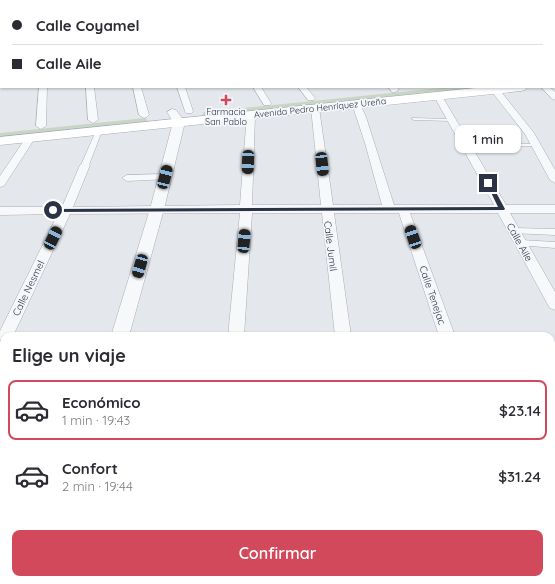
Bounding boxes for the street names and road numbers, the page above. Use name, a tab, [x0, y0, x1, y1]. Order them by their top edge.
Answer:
street label: Avenida Pedro Henríquez Ureña	[253, 95, 387, 120]
street label: Calle Jumil	[321, 220, 340, 272]
street label: Calle Aile	[504, 221, 536, 264]
street label: Calle Nesmel	[9, 258, 47, 318]
street label: Calle Tenejac	[416, 264, 449, 326]

